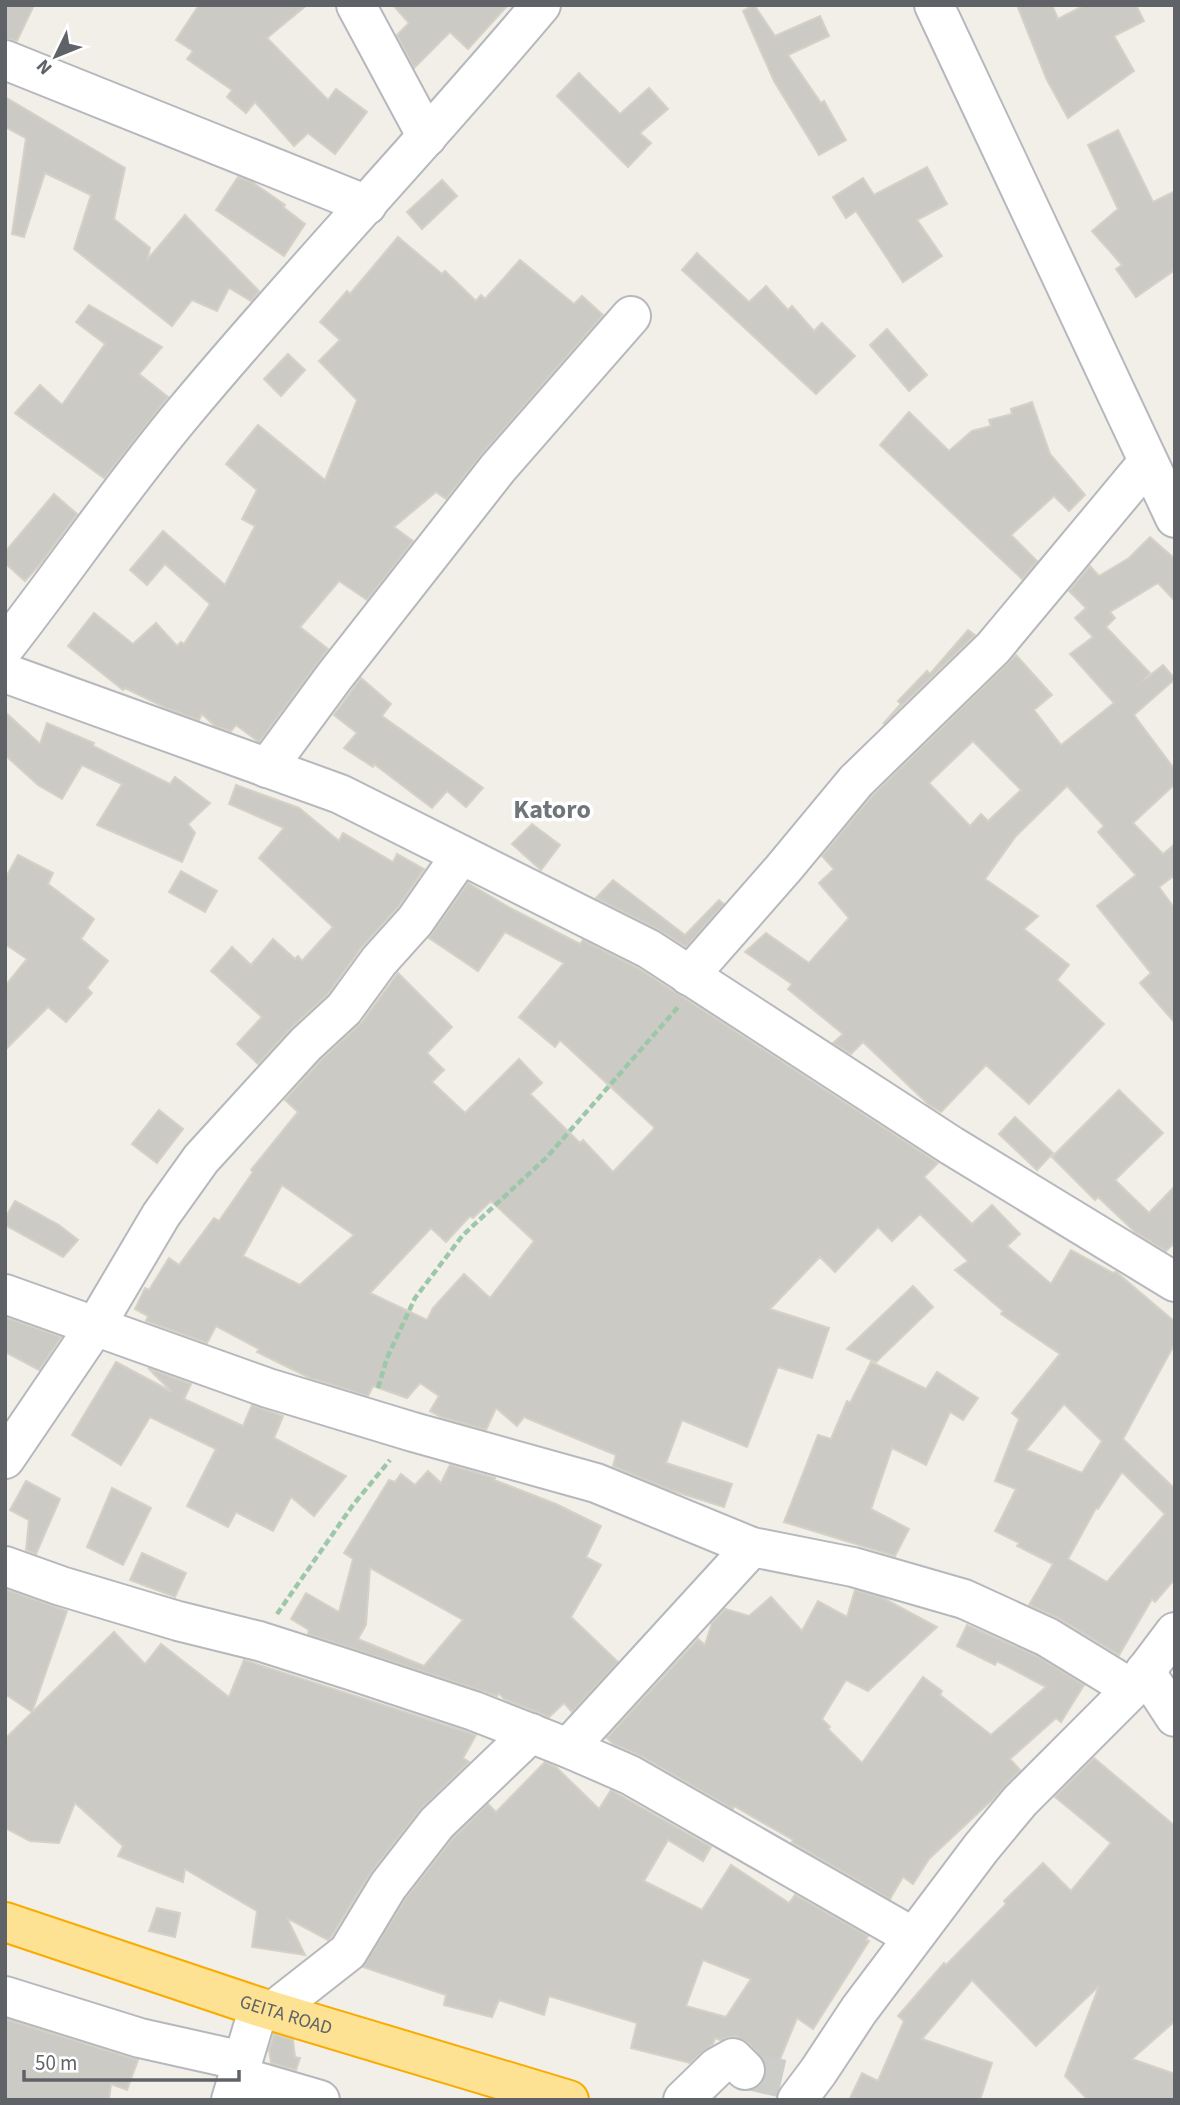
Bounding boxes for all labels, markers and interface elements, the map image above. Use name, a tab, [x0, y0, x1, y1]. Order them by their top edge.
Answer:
north arrow	[21, 21, 91, 91]
text: N	[30, 53, 59, 80]
district label: Katoro	[513, 791, 591, 828]
street label: GEITA ROAD	[236, 1988, 336, 2042]
scale bar	[24, 2038, 240, 2082]
text: 50 m	[35, 2048, 77, 2078]

